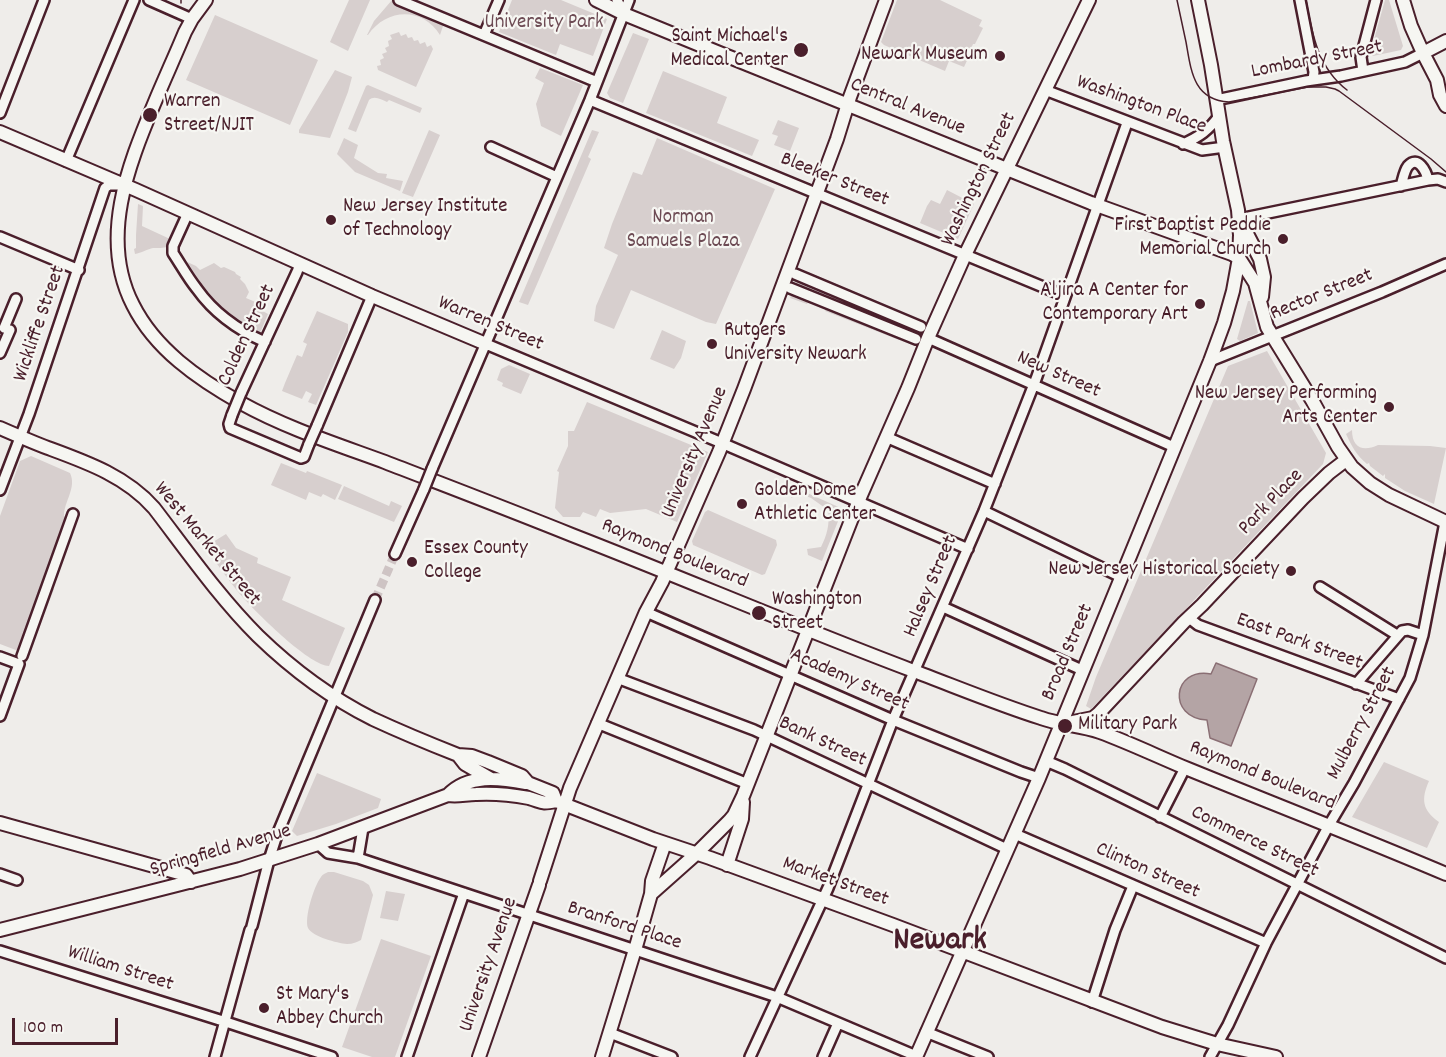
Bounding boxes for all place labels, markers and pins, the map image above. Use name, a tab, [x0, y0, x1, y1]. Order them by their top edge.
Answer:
place label: Saint Michael's Medical Center	[671, 25, 788, 75]
marker: Saint Michael's Medical Center	[792, 41, 810, 59]
place label: Newark Museum	[861, 43, 988, 69]
marker: Newark Museum	[993, 49, 1007, 63]
place label: Warren Street/NJIT	[164, 90, 254, 140]
marker: Warren Street/NJIT	[141, 106, 159, 124]
place label: New Jersey Institute of Technology	[343, 195, 507, 245]
marker: New Jersey Institute of Technology	[324, 213, 338, 227]
place label: First Baptist Peddie Memorial Church	[1115, 214, 1271, 264]
marker: First Baptist Peddie Memorial Church	[1276, 232, 1290, 246]
place label: Aljira A Center for Contemporary Art	[1040, 279, 1188, 329]
marker: Aljira A Center for Contemporary Art	[1193, 297, 1207, 311]
place label: Rutgers University Newark	[724, 319, 867, 369]
marker: Rutgers University Newark	[705, 337, 719, 351]
place label: New Jersey Performing Arts Center	[1195, 382, 1377, 432]
marker: New Jersey Performing Arts Center	[1382, 400, 1396, 414]
place label: Golden Dome Athletic Center	[754, 479, 876, 529]
marker: Golden Dome Athletic Center	[735, 497, 749, 511]
place label: Essex County College	[424, 537, 528, 587]
marker: Essex County College	[405, 555, 419, 569]
place label: New Jersey Historical Society	[1048, 558, 1279, 584]
marker: New Jersey Historical Society	[1284, 564, 1298, 578]
place label: Washington Street	[772, 588, 862, 638]
marker: Washington Street	[750, 604, 768, 622]
place label: Military Park	[1078, 713, 1177, 739]
marker: Military Park	[1056, 717, 1074, 735]
place label: St Mary's Abbey Church	[276, 983, 383, 1033]
marker: St Mary's Abbey Church	[257, 1001, 271, 1015]

